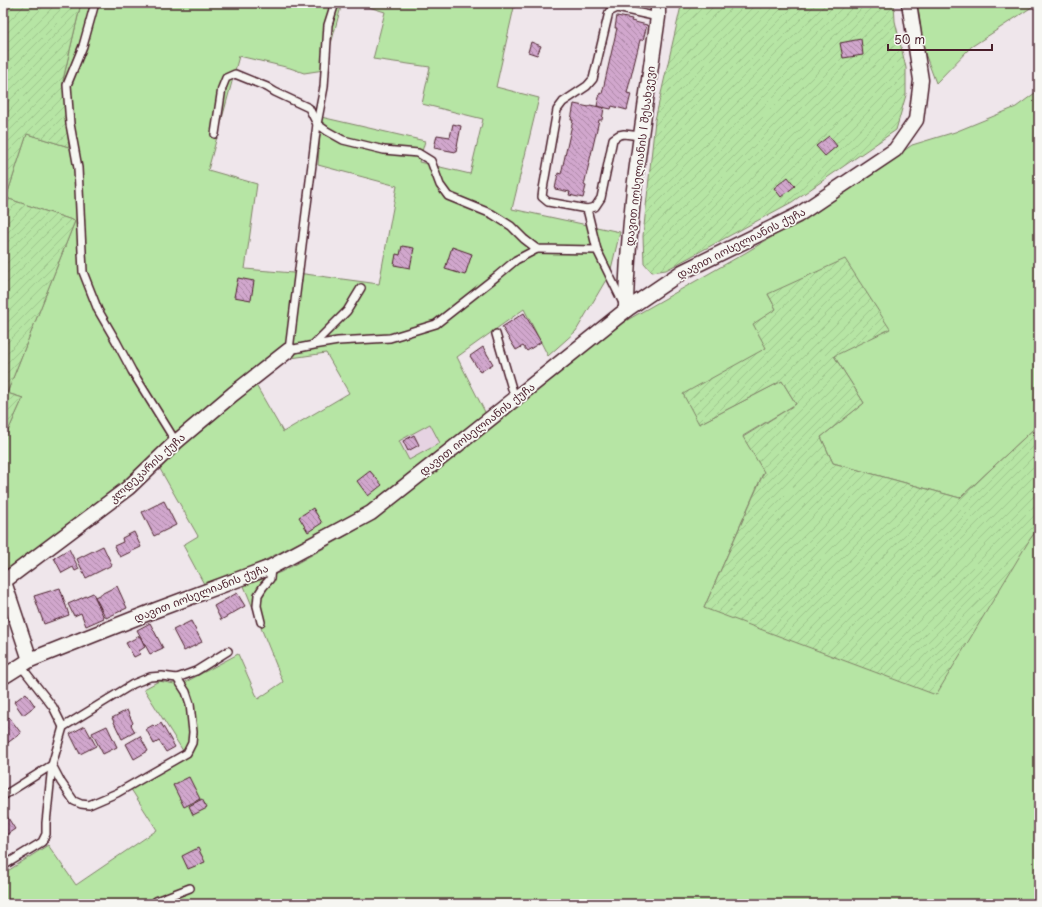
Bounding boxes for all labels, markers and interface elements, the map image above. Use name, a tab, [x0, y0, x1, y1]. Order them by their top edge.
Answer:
scale bar	[888, 26, 992, 52]
text: 50 m	[894, 30, 925, 48]
street label: დავით იოსელიანის I შესახვევი	[620, 65, 659, 247]
street label: დავით იოსელიანის ქუჩა	[673, 203, 808, 283]
street label: დავით იოსელიანის ქუჩა	[415, 378, 538, 479]
street label: კლდეკარის ქუჩა	[105, 429, 189, 507]
street label: დავით იოსელიანის ქუჩა	[131, 559, 270, 626]

